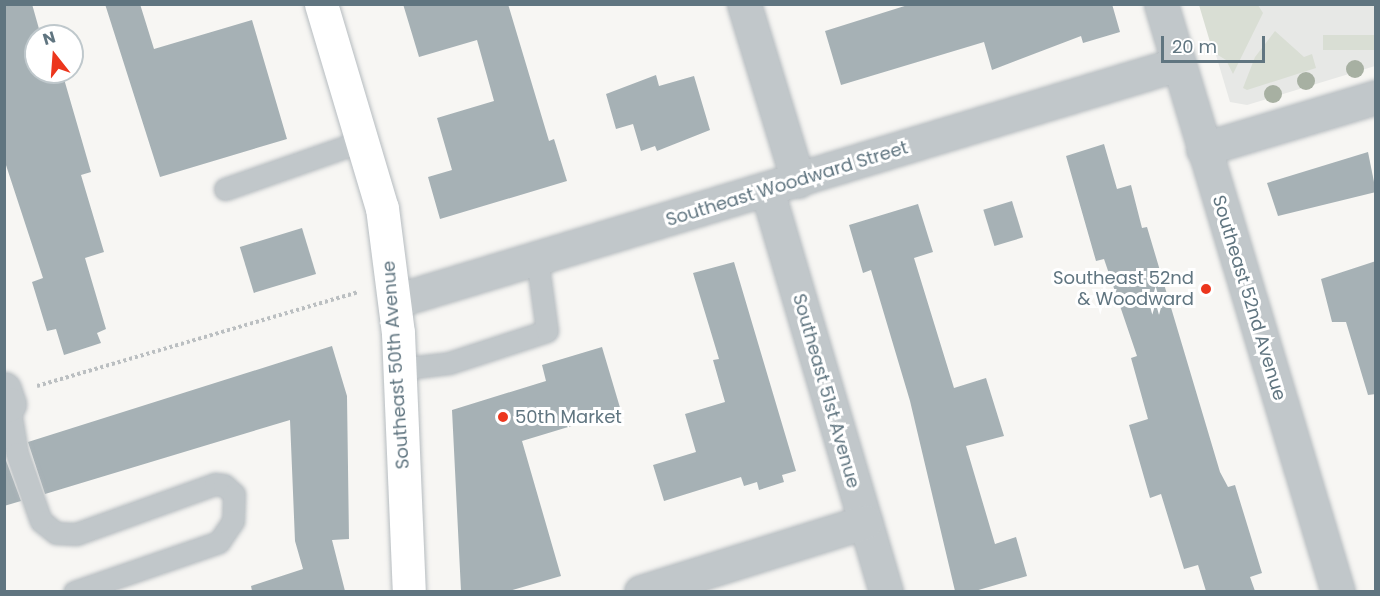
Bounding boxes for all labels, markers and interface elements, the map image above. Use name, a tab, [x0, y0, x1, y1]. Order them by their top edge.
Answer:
north arrow	[24, 24, 84, 84]
scale bar	[1164, 24, 1268, 62]
text: N	[40, 25, 58, 51]
text: 20 m	[1172, 34, 1217, 59]
street label: Southeast Woodward Street	[663, 137, 911, 231]
street label: Southeast 52nd Avenue	[1207, 193, 1291, 403]
street label: Southeast 50th Avenue	[378, 260, 414, 470]
place label: Southeast 52nd & Woodward	[1053, 268, 1194, 310]
marker: Southeast 52nd & Woodward	[1199, 282, 1213, 296]
street label: Southeast 51st Avenue	[788, 291, 864, 491]
place label: 50th Market	[515, 406, 622, 428]
marker: 50th Market	[496, 410, 510, 424]

